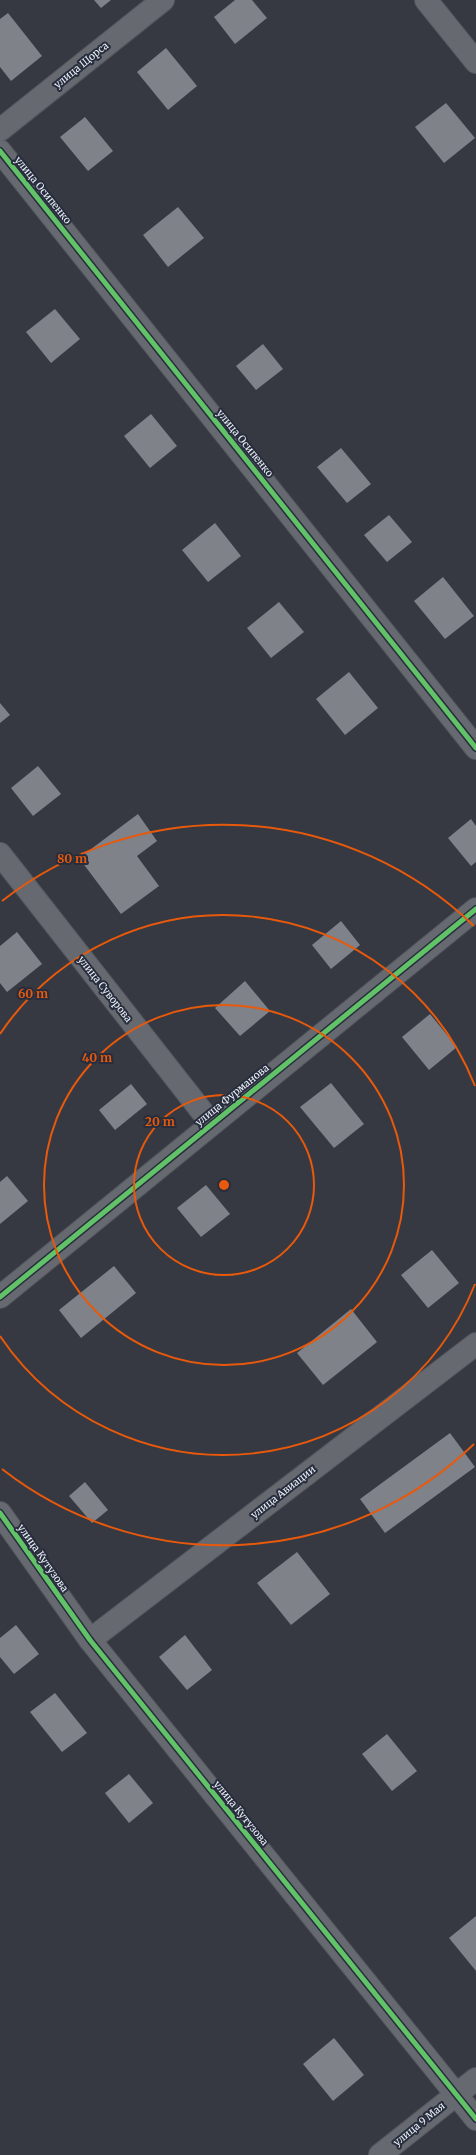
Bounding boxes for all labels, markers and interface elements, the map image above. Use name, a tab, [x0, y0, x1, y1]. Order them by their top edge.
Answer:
street label: улица Щорса	[51, 39, 111, 91]
street label: улица Осипенко	[12, 154, 74, 226]
street label: улица Осипенко	[214, 407, 276, 479]
text: 80 m	[57, 851, 87, 866]
street label: улица Суворова	[75, 953, 135, 1025]
text: 60 m	[18, 986, 48, 1001]
text: 40 m	[82, 1050, 112, 1065]
street label: улица Фурманова	[192, 1061, 272, 1129]
text: 20 m	[145, 1114, 175, 1129]
centre of rings	[217, 1178, 231, 1192]
street label: улица Авиации	[248, 1463, 318, 1521]
street label: улица Кутузова	[15, 1522, 72, 1595]
street label: улица Кутузова	[211, 1778, 272, 1849]
street label: улица 9 Мая	[391, 2099, 448, 2149]

